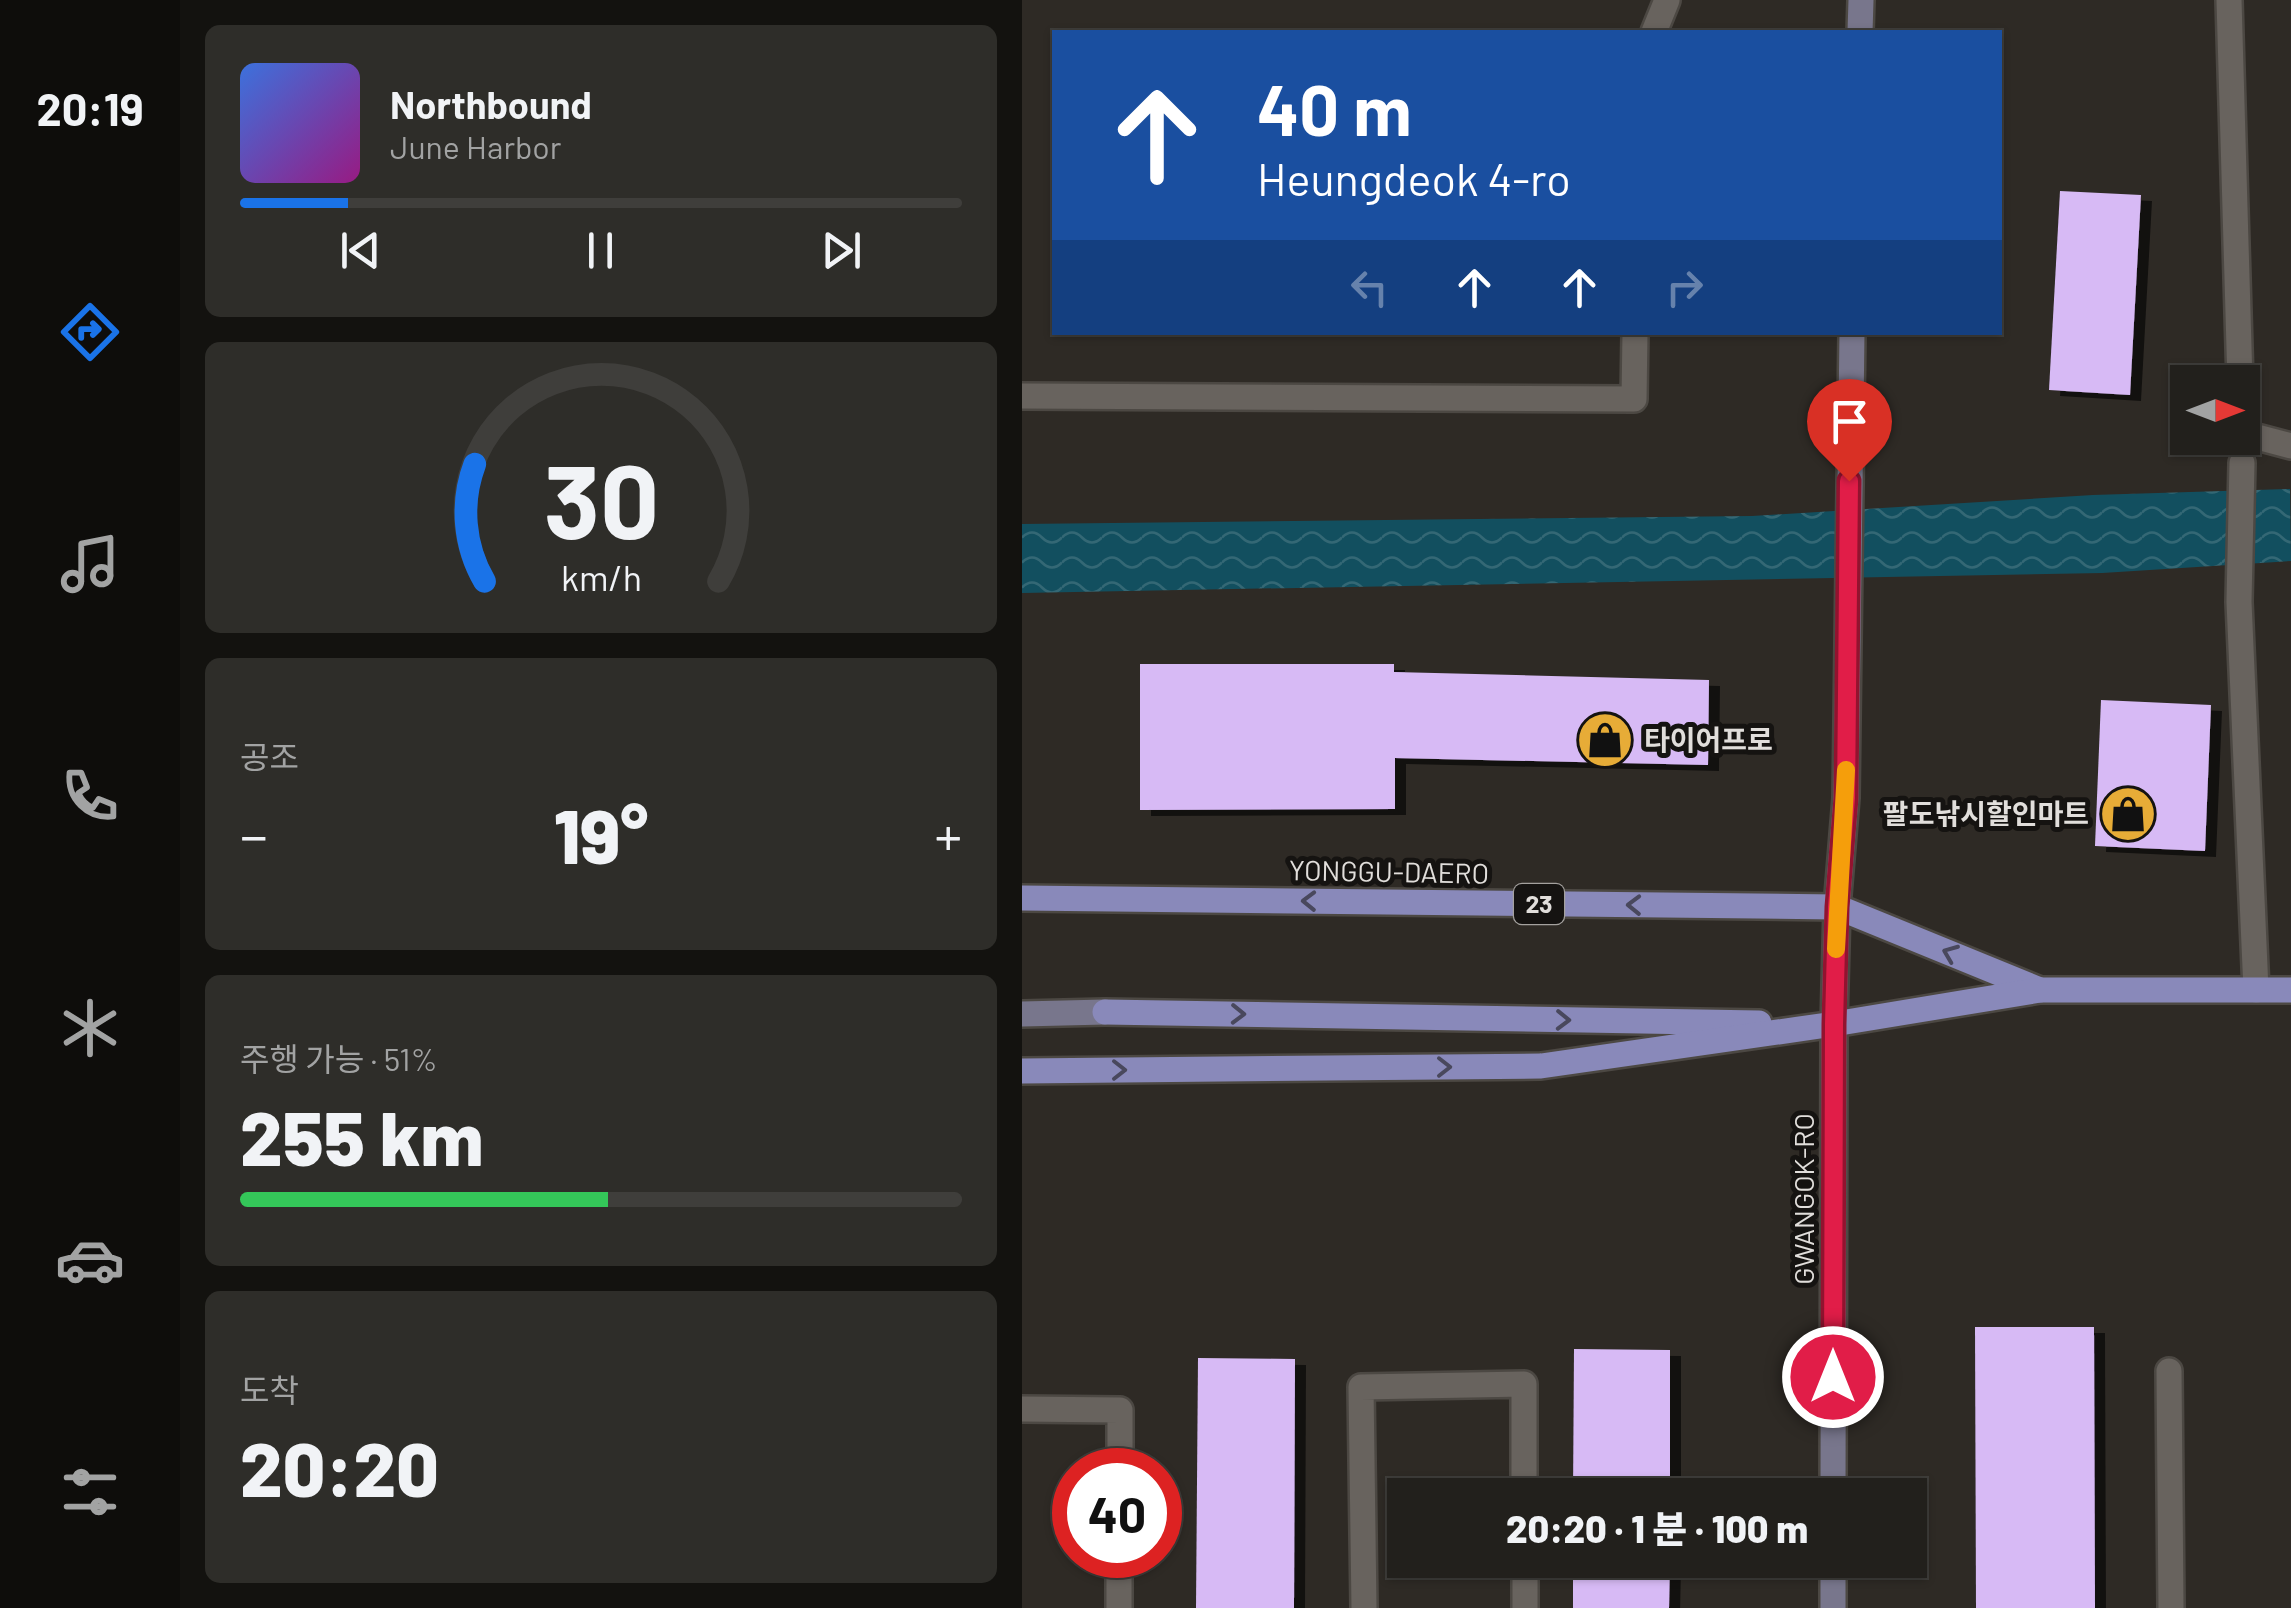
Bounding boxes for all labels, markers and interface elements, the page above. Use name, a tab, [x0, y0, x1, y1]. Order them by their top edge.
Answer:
text: 40 m	[1257, 66, 1412, 150]
icon: ahead	[1092, 70, 1222, 200]
text: 20:19	[36, 81, 144, 135]
text: Northbound	[390, 81, 592, 127]
text: June Harbor	[390, 127, 561, 165]
text: Heungdeok 4-ro	[1257, 151, 1571, 205]
icon: previous	[333, 223, 388, 278]
icon: pause	[573, 223, 628, 278]
icon: next	[814, 223, 869, 278]
icon: left	[1342, 260, 1397, 315]
icon: ahead	[1447, 260, 1502, 315]
icon: ahead	[1552, 260, 1607, 315]
icon: right	[1657, 260, 1712, 315]
icon: directions	[55, 297, 125, 367]
north arrow	[2170, 365, 2260, 455]
map controls	[2170, 365, 2260, 455]
pin	[1807, 379, 1892, 482]
icon: arrive	[1822, 394, 1877, 449]
text: 30	[543, 435, 659, 560]
icon: music	[55, 529, 125, 599]
text: km/h	[561, 555, 641, 598]
shop icon: 타이어프로	[1575, 710, 1635, 770]
place label: 타이어프로	[1644, 722, 1773, 756]
text: 공조	[240, 737, 299, 775]
icon: phone	[55, 761, 125, 831]
shop icon: 팔도낚시할인마트	[2098, 784, 2158, 844]
text: 19°	[554, 789, 648, 879]
place label: 팔도낚시할인마트	[1883, 796, 2089, 830]
text: −	[240, 801, 268, 867]
text: +	[934, 801, 962, 867]
street label: YONGGU-DAERO	[1289, 852, 1489, 890]
road number: 23	[1514, 884, 1564, 924]
one-way arrow	[1300, 890, 1316, 912]
one-way arrow	[1625, 894, 1640, 916]
one-way arrow	[1942, 944, 1960, 964]
icon: climate	[55, 993, 125, 1063]
one-way arrow	[1230, 1004, 1246, 1025]
one-way arrow	[1555, 1009, 1571, 1030]
text: 주행 가능 · 51%	[240, 1039, 438, 1077]
one-way arrow	[1438, 1056, 1453, 1078]
one-way arrow	[1112, 1059, 1128, 1081]
text: 255 km	[240, 1091, 484, 1181]
street label: GWANGOK-RO	[1786, 1113, 1820, 1285]
icon: car	[55, 1225, 125, 1295]
position arrow	[1781, 1325, 1885, 1429]
text: 도착	[240, 1370, 299, 1408]
text: 20:20	[240, 1422, 439, 1512]
speed limit sign: 40	[1052, 1448, 1182, 1578]
icon: filters	[55, 1457, 125, 1527]
text: 20:20 · 1 분 · 100 m	[1506, 1505, 1808, 1551]

